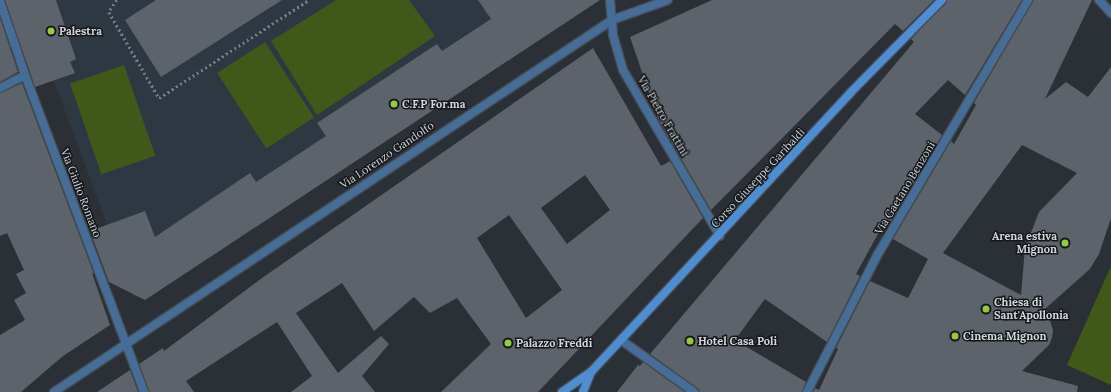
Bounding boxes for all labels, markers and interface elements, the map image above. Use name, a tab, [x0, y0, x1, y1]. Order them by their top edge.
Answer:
place label: Palestra	[59, 24, 102, 38]
marker: Palestra	[46, 26, 56, 36]
street label: Via Pietro Frattini	[635, 74, 691, 158]
place label: C.F.P For.ma	[402, 97, 465, 111]
marker: C.F.P For.ma	[389, 99, 399, 109]
street label: Via Lorenzo Gandolfo	[338, 119, 436, 191]
street label: Corso Giuseppe Garibaldi	[708, 126, 808, 230]
street label: Via Gaetano Benzoni	[872, 139, 938, 237]
street label: Via Giulio Romano	[58, 147, 104, 239]
place label: Arena estiva Mignon	[992, 230, 1057, 256]
marker: Arena estiva Mignon	[1060, 238, 1070, 248]
place label: Chiesa di Sant'Apollonia	[994, 296, 1069, 322]
marker: Chiesa di Sant'Apollonia	[981, 304, 991, 314]
place label: Cinema Mignon	[963, 329, 1046, 343]
marker: Cinema Mignon	[950, 331, 960, 341]
place label: Hotel Casa Poli	[698, 334, 777, 348]
place label: Palazzo Freddi	[516, 336, 592, 350]
marker: Hotel Casa Poli	[685, 336, 695, 346]
marker: Palazzo Freddi	[503, 338, 513, 348]

